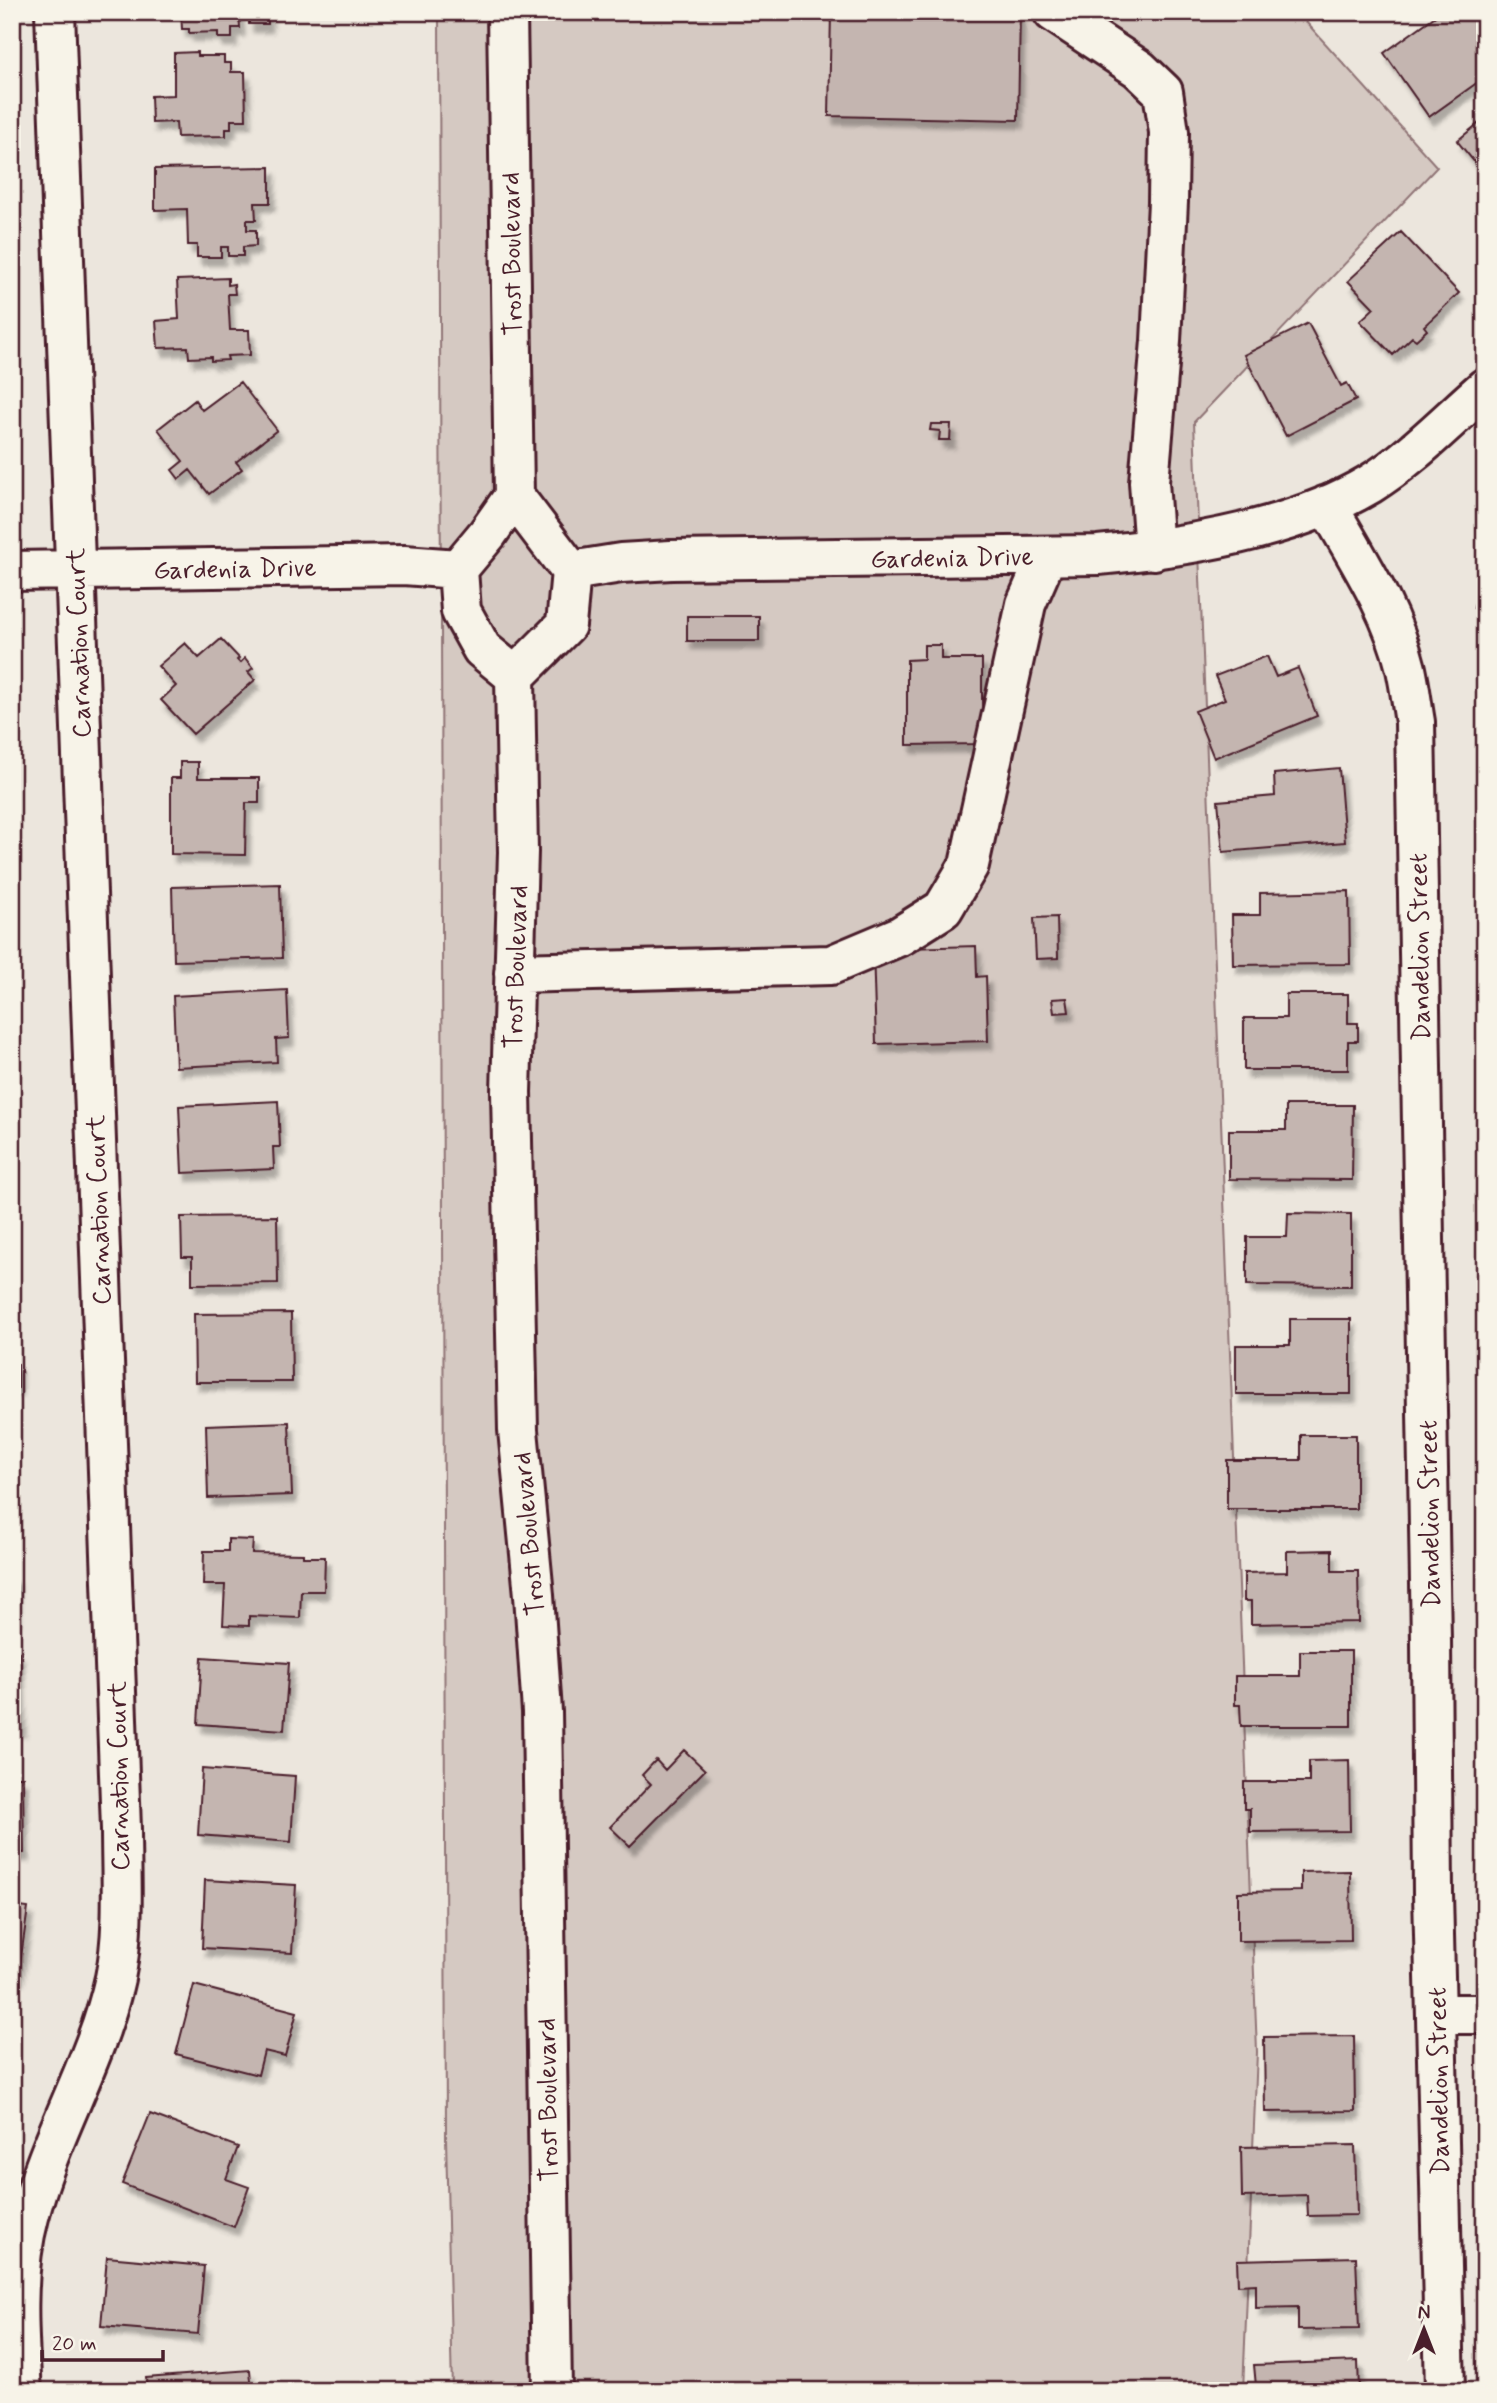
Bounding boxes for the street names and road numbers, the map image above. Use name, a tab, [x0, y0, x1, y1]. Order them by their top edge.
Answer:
street label: Trost Boulevard	[495, 172, 531, 336]
street label: Gardenia Drive	[870, 541, 1034, 577]
street label: Carnation Court	[60, 547, 100, 738]
street label: Gardenia Drive	[153, 552, 317, 588]
street label: Dandelion Street	[1402, 853, 1440, 1041]
street label: Trost Boulevard	[497, 885, 537, 1050]
street label: Carnation Court	[80, 1114, 120, 1305]
street label: Dandelion Street	[1412, 1420, 1450, 1608]
street label: Trost Boulevard	[506, 1451, 554, 1617]
street label: Carnation Court	[101, 1681, 139, 1871]
street label: Dandelion Street	[1421, 1987, 1459, 2175]
street label: Trost Boulevard	[531, 2018, 567, 2182]

